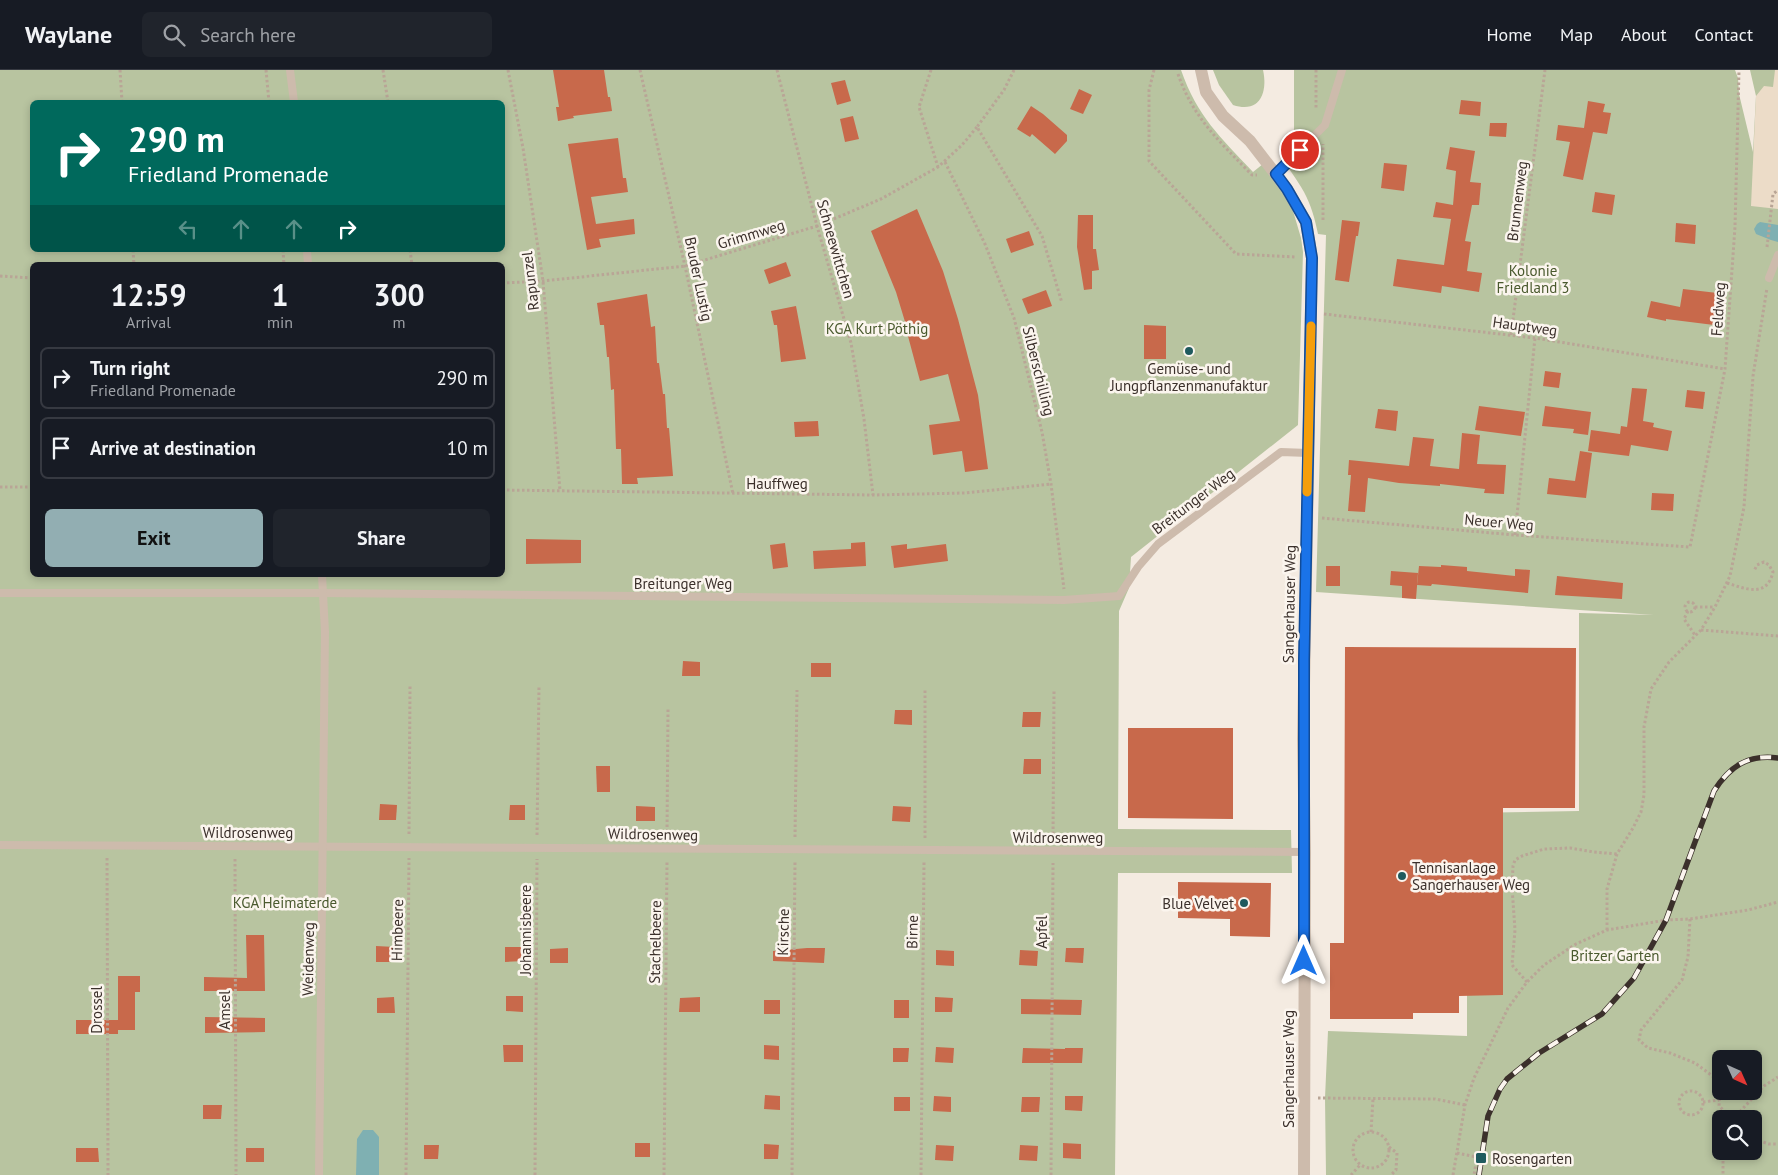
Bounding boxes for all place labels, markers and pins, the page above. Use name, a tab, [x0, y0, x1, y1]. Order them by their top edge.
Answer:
pin	[1279, 129, 1321, 171]
marker: Gemüse- und Jungpflanzenmanufaktur	[1183, 345, 1195, 357]
place label: Gemüse- und Jungpflanzenmanufaktur	[1109, 359, 1268, 395]
place label: Tennisanlage Sangerhauser Weg	[1412, 858, 1530, 894]
marker: Tennisanlage Sangerhauser Weg	[1396, 870, 1408, 882]
place label: Blue Velvet	[1162, 894, 1234, 913]
marker: Blue Velvet	[1238, 897, 1250, 909]
place label: Rosengarten	[1492, 1149, 1572, 1168]
marker: Rosengarten	[1474, 1151, 1488, 1165]

